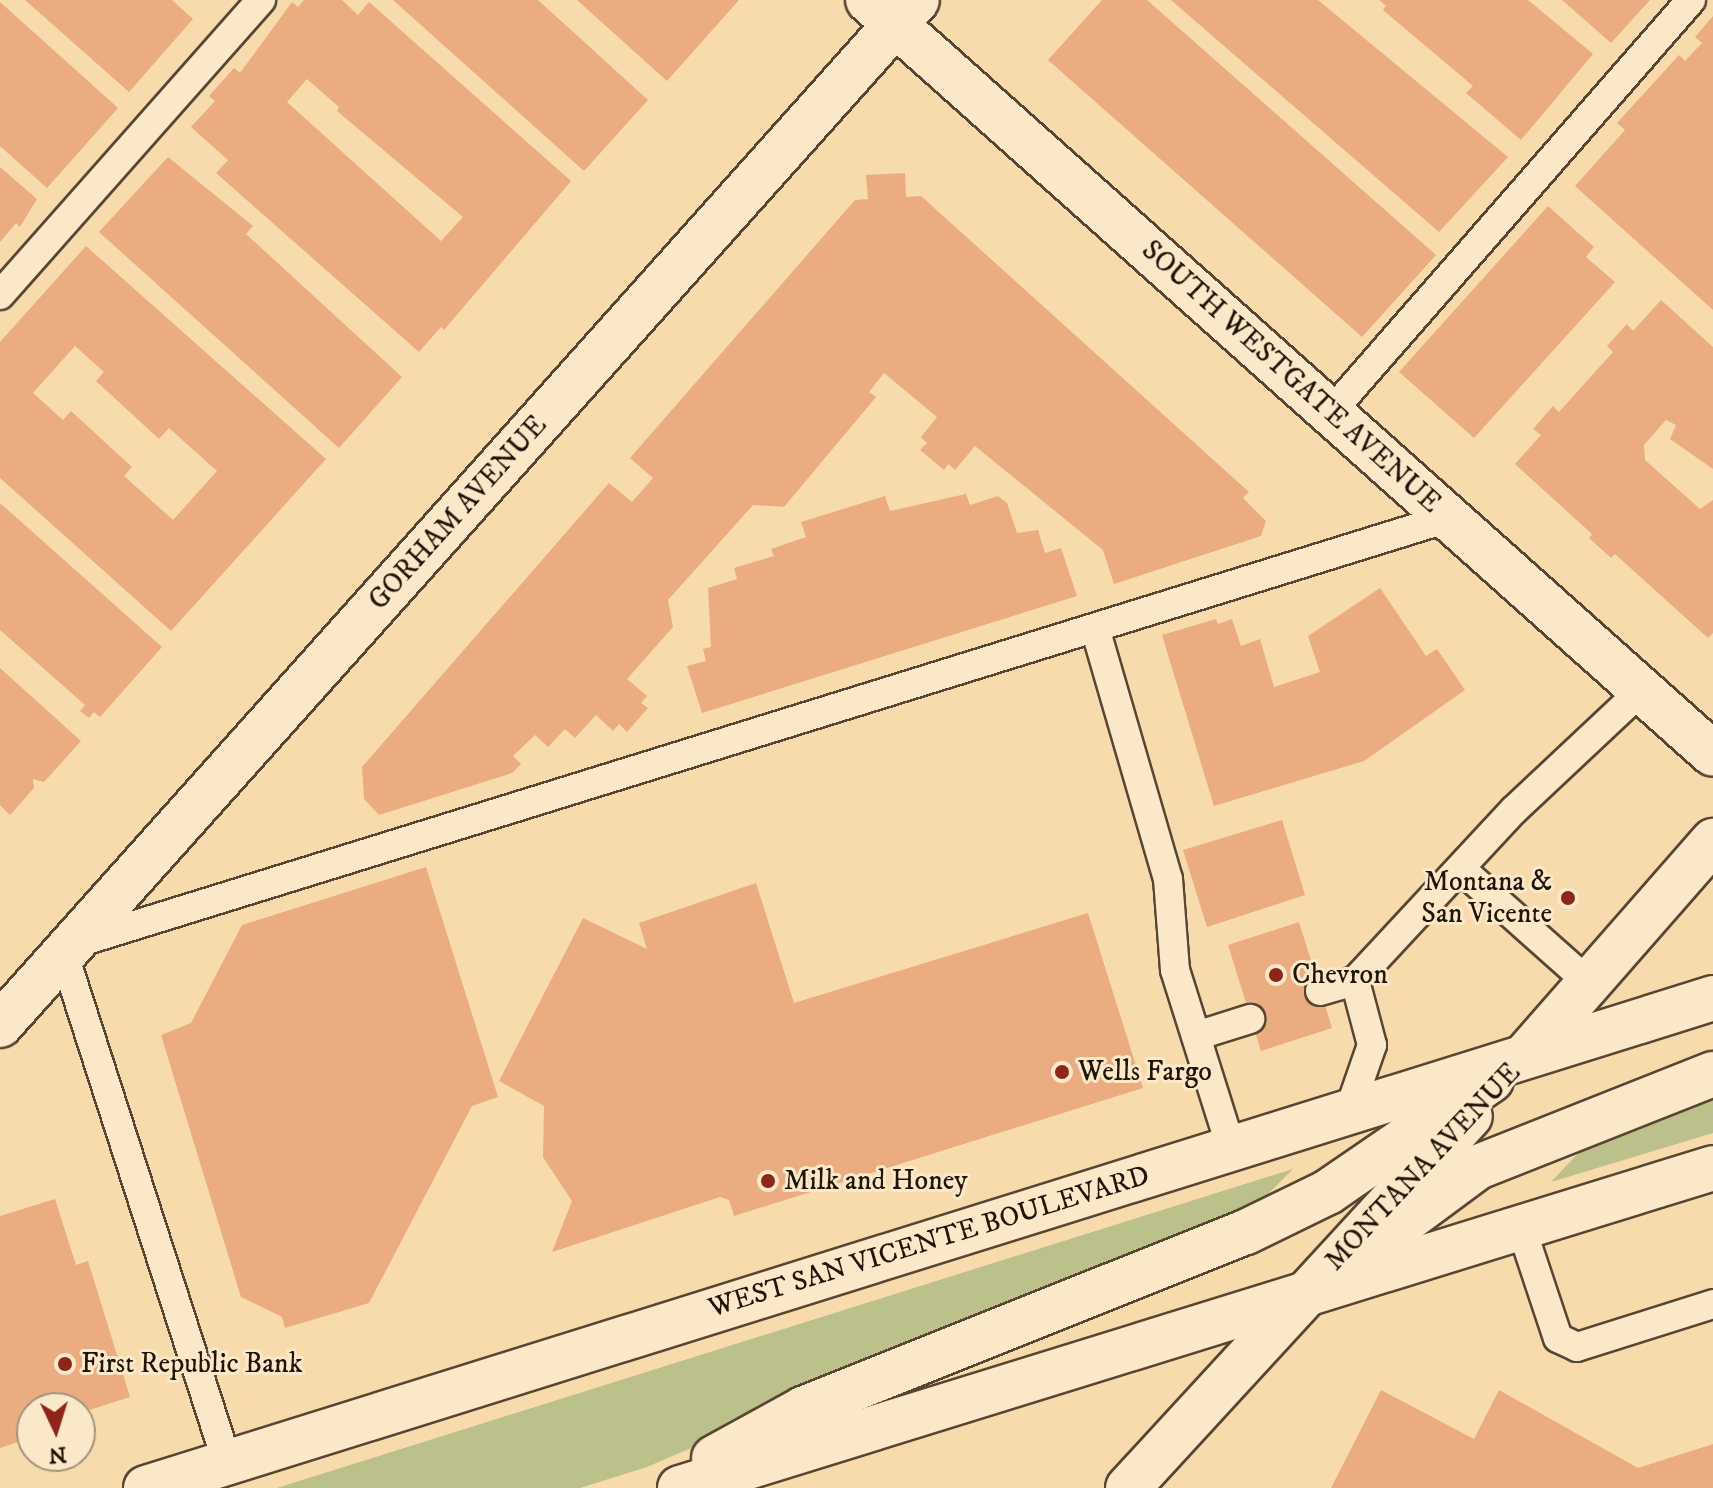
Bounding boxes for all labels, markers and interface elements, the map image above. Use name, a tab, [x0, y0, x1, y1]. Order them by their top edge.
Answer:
street label: SOUTH WESTGATE AVENUE	[1135, 234, 1447, 520]
street label: GORHAM AVENUE	[362, 409, 554, 617]
place label: Montana & San Vicente	[1421, 865, 1552, 931]
marker: Montana & San Vicente	[1559, 889, 1577, 907]
place label: Chevron	[1292, 958, 1388, 992]
marker: Chevron	[1267, 966, 1285, 984]
place label: Wells Fargo	[1078, 1055, 1212, 1089]
street label: MONTANA AVENUE	[1318, 1056, 1528, 1278]
marker: Wells Fargo	[1053, 1063, 1071, 1081]
street label: WEST SAN VICENTE BOULEVARD	[704, 1159, 1154, 1325]
place label: Milk and Honey	[784, 1164, 968, 1198]
marker: Milk and Honey	[759, 1172, 777, 1190]
place label: First Republic Bank	[81, 1347, 303, 1381]
marker: First Republic Bank	[56, 1355, 74, 1373]
north arrow	[16, 1392, 96, 1472]
text: N	[48, 1440, 68, 1469]

